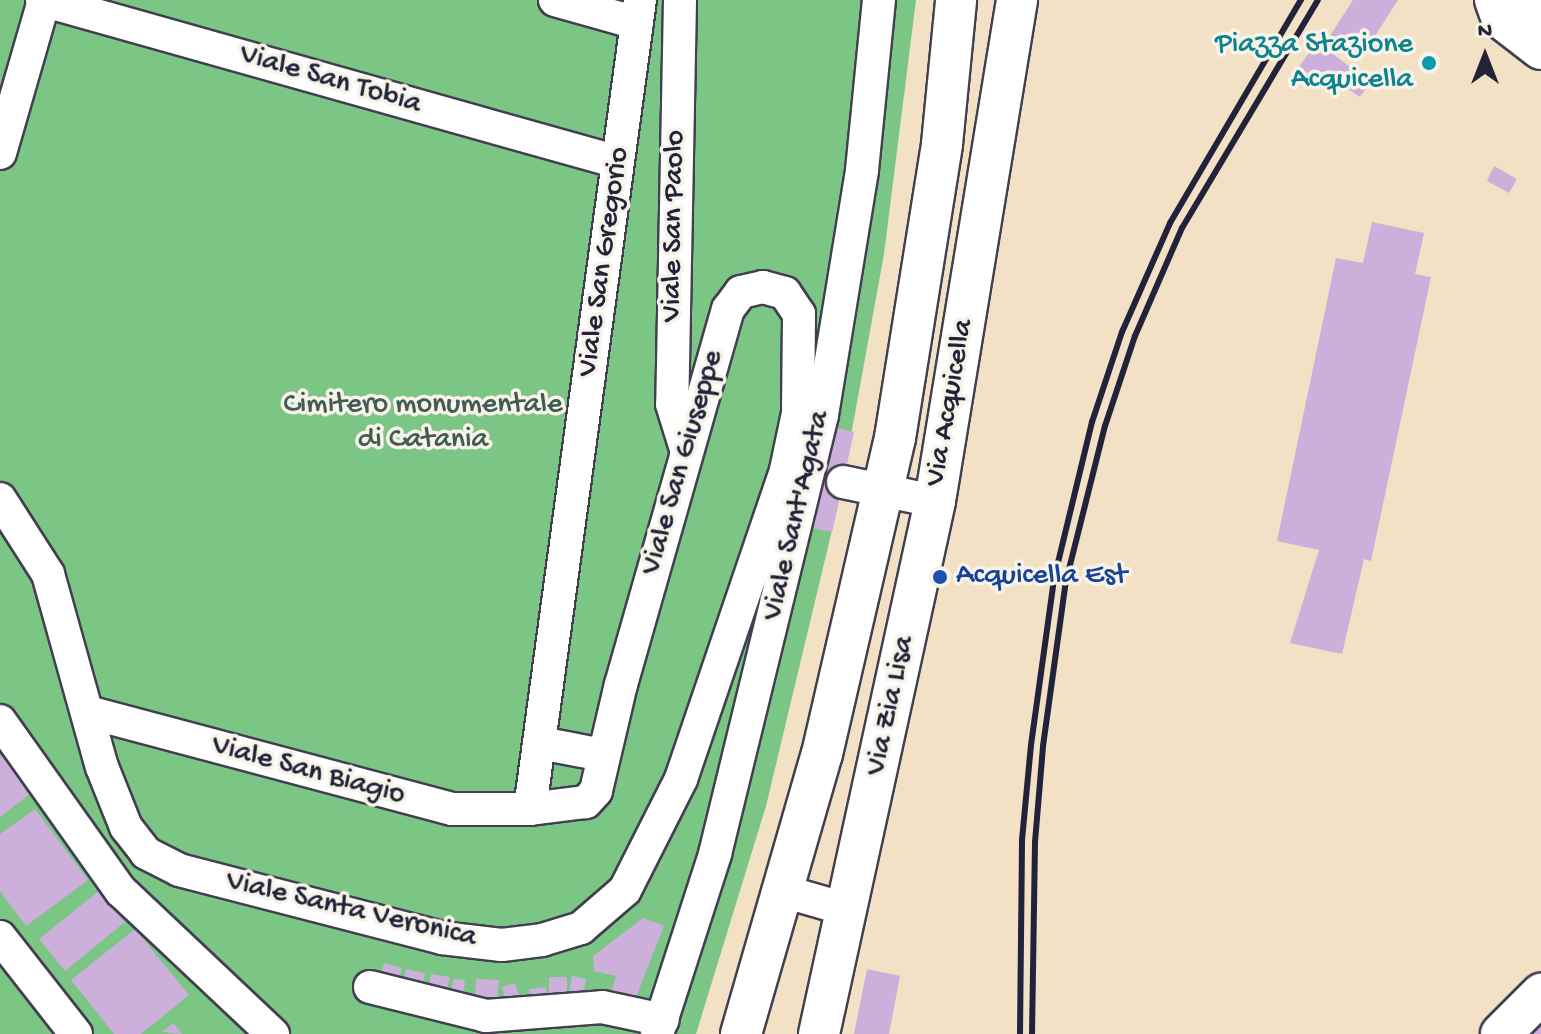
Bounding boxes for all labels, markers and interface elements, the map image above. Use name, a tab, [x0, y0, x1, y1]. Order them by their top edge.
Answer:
north arrow	[1445, 16, 1525, 96]
text: N	[1478, 19, 1492, 45]
place label: Piazza Stazione Acquicella	[1215, 28, 1413, 98]
street label: Viale San Tobia	[235, 38, 425, 124]
marker: Piazza Stazione Acquicella	[1420, 54, 1438, 72]
street label: Viale San Paolo	[655, 130, 695, 322]
street label: Viale San Gregorio	[571, 145, 639, 379]
street label: Via Acquicella	[919, 317, 983, 489]
street label: Viale San Giuseppe	[635, 347, 733, 579]
park label: Cimitero monumentale di Catania	[284, 388, 562, 458]
street label: Viale Sant'Agata	[756, 408, 840, 624]
place label: Acquicella Est	[956, 559, 1127, 595]
marker: Acquicella Est	[931, 568, 949, 586]
street label: Via Zia Lisa	[860, 633, 924, 779]
street label: Viale San Biagio	[207, 729, 409, 815]
street label: Viale Santa Veronica	[222, 865, 480, 957]

